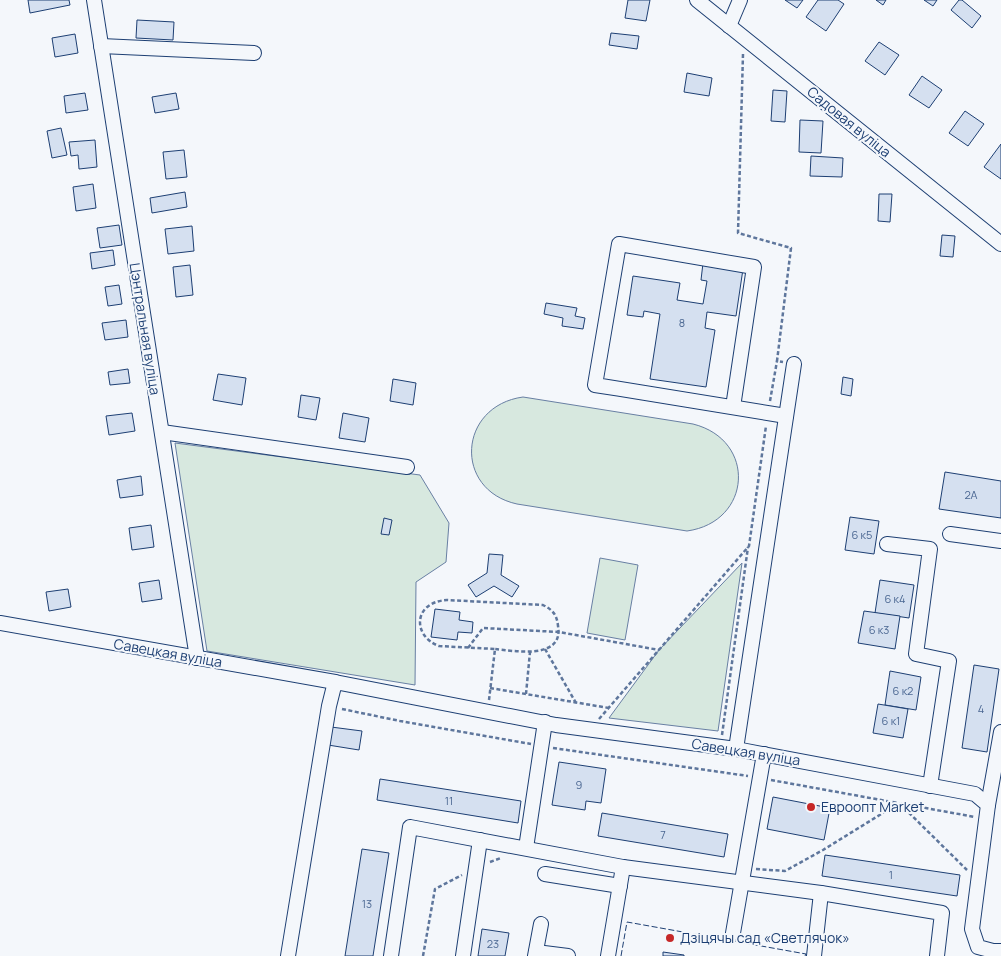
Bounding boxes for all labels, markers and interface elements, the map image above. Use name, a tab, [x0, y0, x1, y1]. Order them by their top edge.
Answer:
street label: Садовая вуліца	[803, 82, 895, 161]
street label: Цэнтральная вуліца	[126, 262, 165, 396]
house number: 8	[679, 315, 685, 330]
house number: 2А	[964, 487, 978, 502]
house number: 6 к5	[852, 527, 872, 542]
house number: 6 к4	[885, 591, 905, 606]
house number: 6 к3	[869, 622, 889, 637]
street label: Савецкая вуліца	[112, 634, 224, 671]
house number: 6 к2	[893, 683, 913, 698]
house number: 4	[978, 701, 984, 716]
house number: 6 к1	[882, 713, 900, 728]
street label: Савецкая вуліца	[690, 734, 802, 769]
house number: 9	[576, 777, 583, 792]
house number: 11	[445, 793, 453, 808]
place label: Евроопт Market	[821, 797, 925, 816]
marker: Евроопт Market	[805, 801, 817, 813]
house number: 7	[660, 827, 666, 842]
house number: 1	[889, 867, 893, 882]
house number: 13	[362, 896, 372, 911]
place label: Дзіцячы сад «Светлячок»	[680, 928, 850, 947]
marker: Дзіцячы сад «Светлячок»	[664, 932, 676, 944]
house number: 23	[487, 936, 499, 951]

